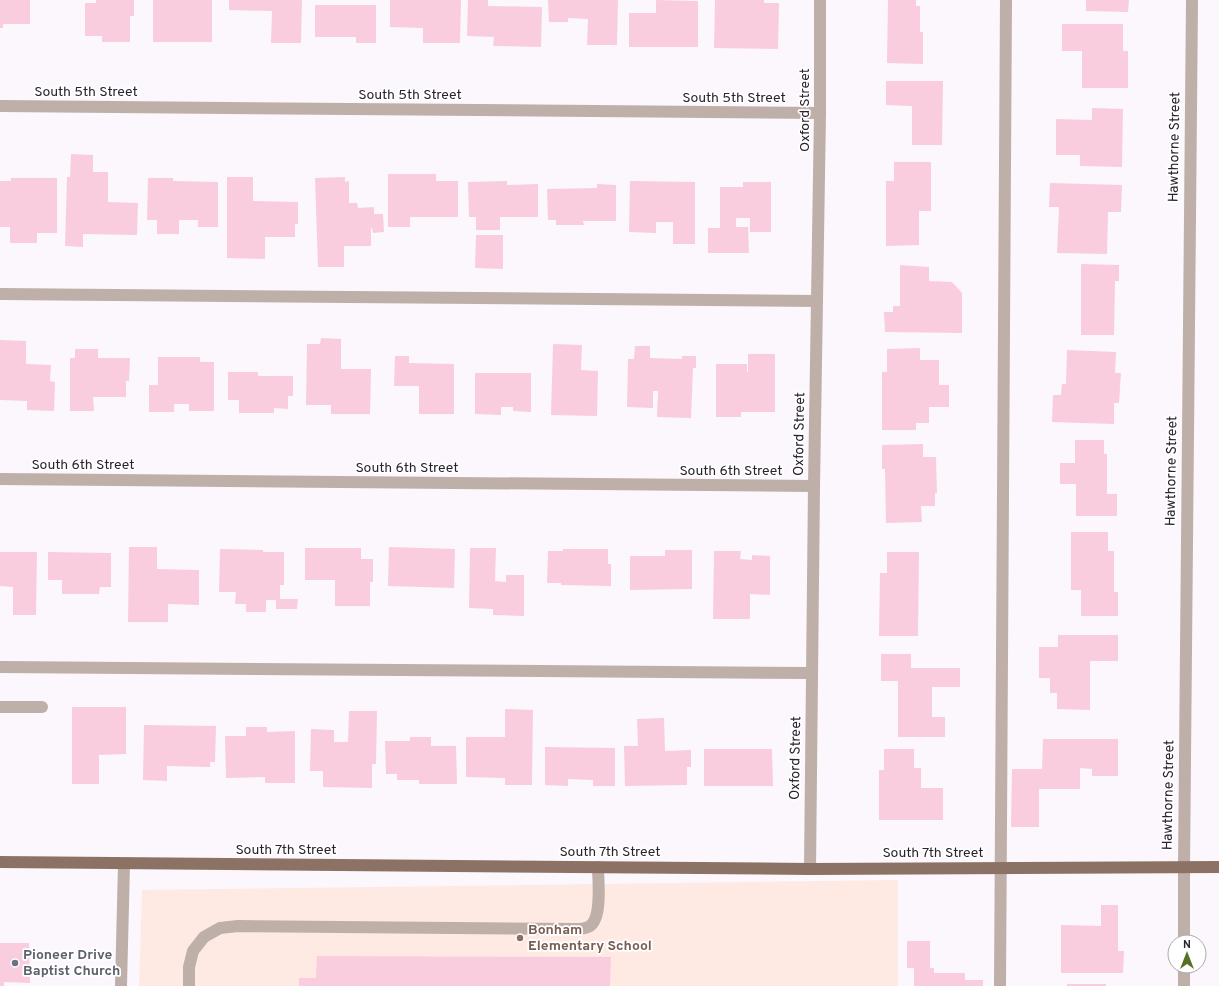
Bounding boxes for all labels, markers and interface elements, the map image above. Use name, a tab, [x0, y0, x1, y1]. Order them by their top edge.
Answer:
street label: Oxford Street	[797, 68, 814, 152]
street label: South 5th Street	[34, 84, 138, 101]
street label: South 5th Street	[358, 87, 462, 104]
street label: South 5th Street	[682, 90, 786, 107]
street label: Hawthorne Street	[1166, 92, 1184, 202]
street label: Oxford Street	[791, 392, 809, 476]
street label: Hawthorne Street	[1163, 416, 1181, 526]
street label: South 6th Street	[31, 457, 135, 474]
street label: South 6th Street	[355, 460, 459, 477]
street label: South 6th Street	[679, 463, 783, 480]
street label: Oxford Street	[787, 716, 805, 800]
street label: Hawthorne Street	[1160, 740, 1178, 850]
street label: South 7th Street	[235, 842, 337, 859]
street label: South 7th Street	[559, 844, 661, 861]
street label: South 7th Street	[882, 845, 984, 862]
place label: Bonham Elementary School	[528, 922, 652, 955]
marker: Bonham Elementary School	[515, 933, 525, 943]
north arrow	[1167, 934, 1207, 974]
text: N	[1183, 938, 1191, 952]
place label: Pioneer Drive Baptist Church	[23, 947, 120, 980]
marker: Pioneer Drive Baptist Church	[10, 958, 20, 968]

